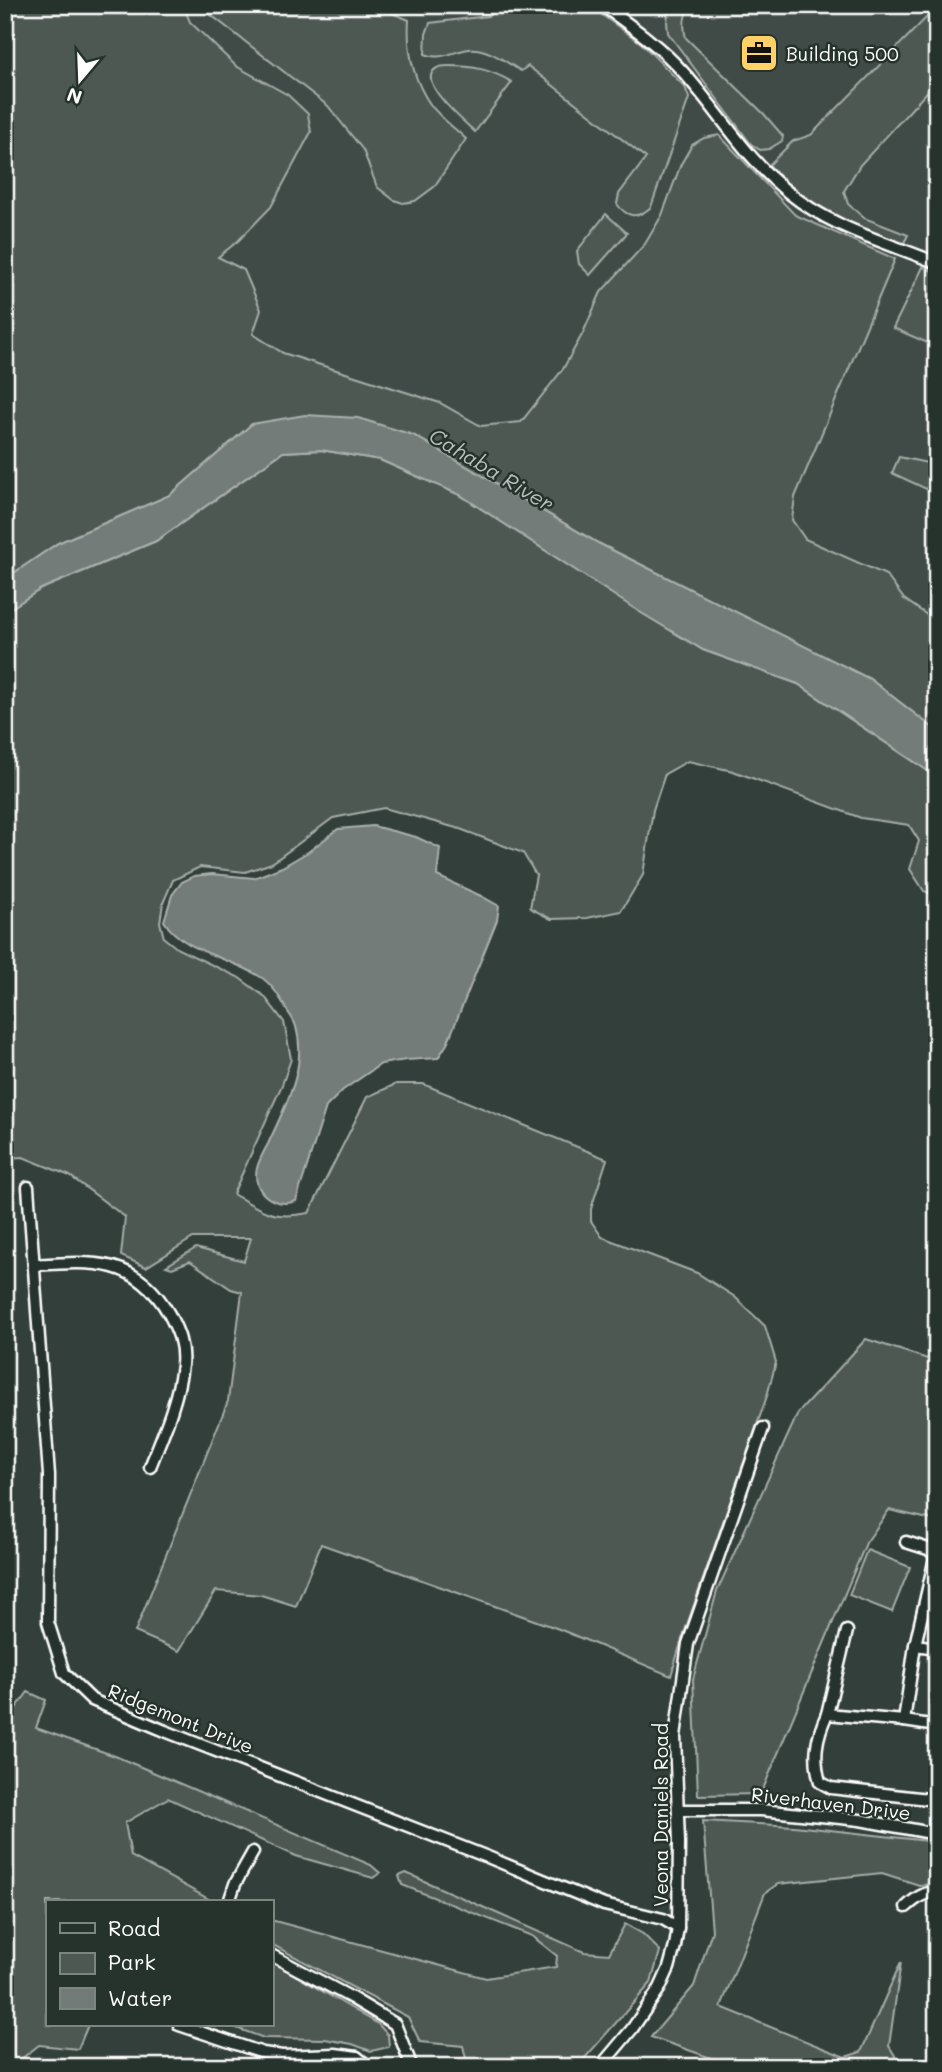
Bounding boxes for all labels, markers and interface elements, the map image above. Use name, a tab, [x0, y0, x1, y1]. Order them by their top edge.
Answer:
office icon: Building 500	[738, 32, 780, 74]
place label: Building 500	[786, 41, 899, 66]
north arrow	[46, 46, 116, 116]
text: N	[63, 82, 85, 111]
water label: Cahaba River	[425, 421, 559, 517]
street label: Ridgemont Drive	[105, 1677, 257, 1759]
street label: Veona Daniels Road	[648, 1723, 673, 1907]
street label: Riverhaven Drive	[750, 1781, 912, 1825]
legend	[46, 1900, 273, 2026]
text: Road	[108, 1914, 160, 1941]
text: Park	[108, 1948, 156, 1975]
text: Water	[108, 1984, 172, 2011]

